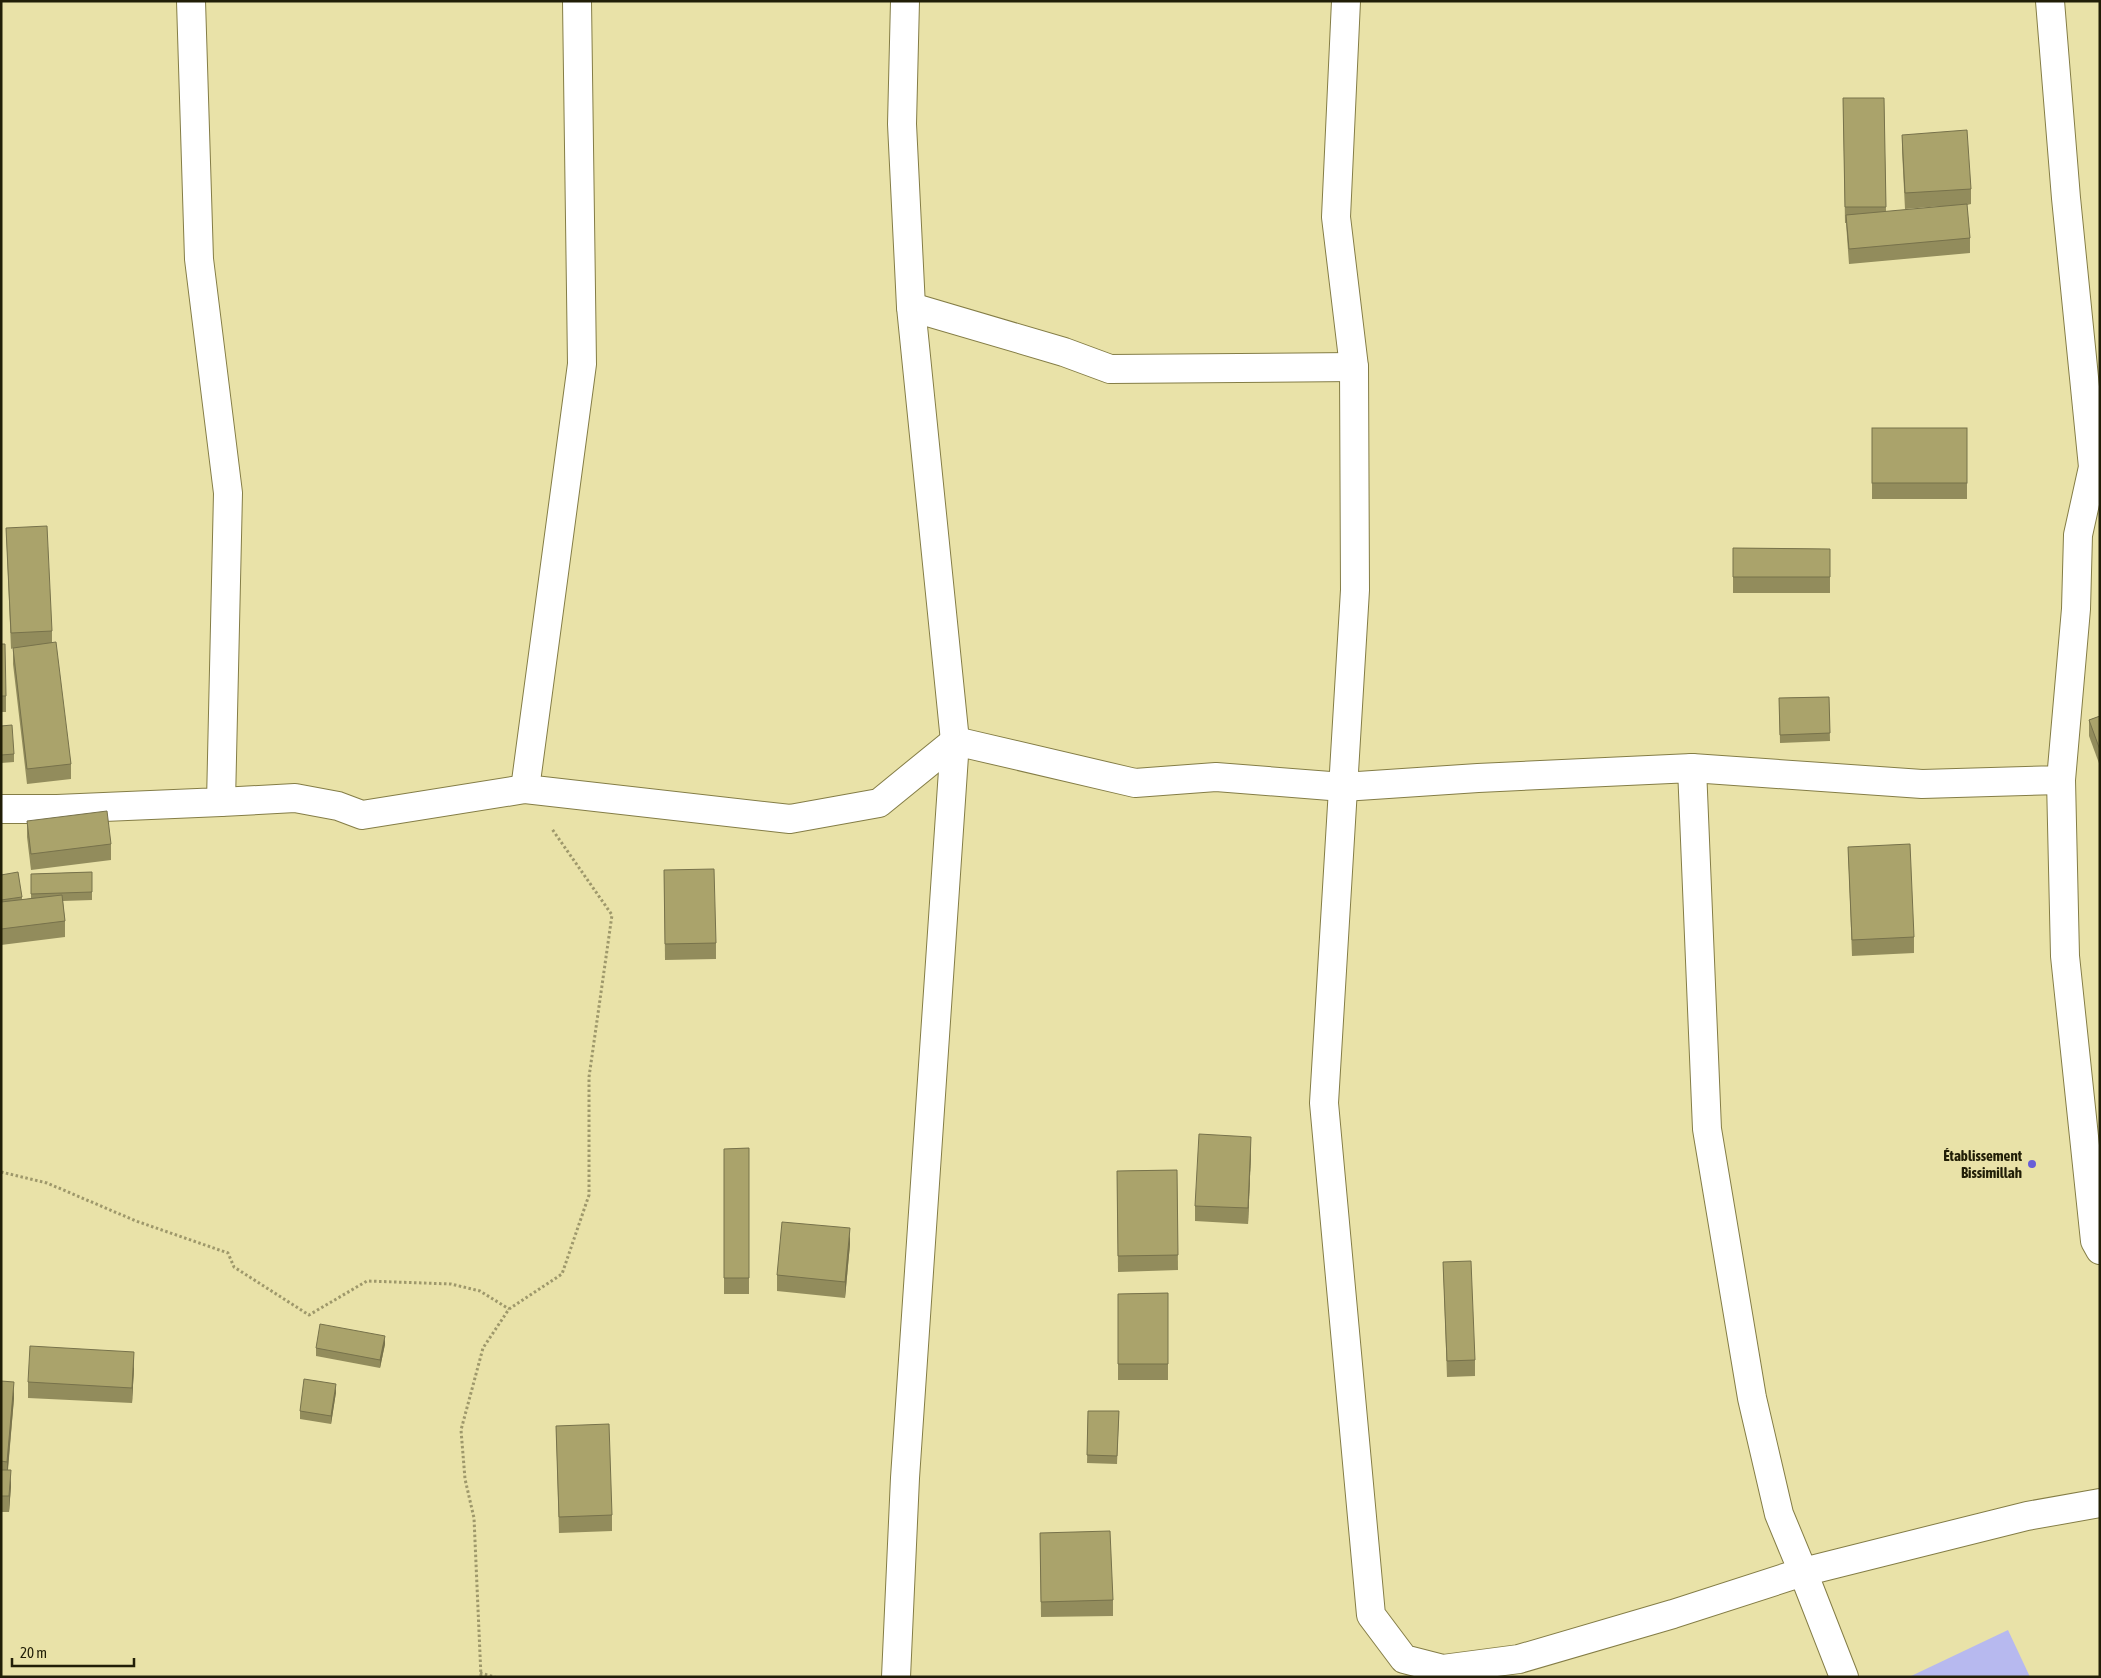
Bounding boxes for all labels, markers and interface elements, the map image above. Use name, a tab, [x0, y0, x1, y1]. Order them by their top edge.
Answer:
place label: Établissement Bissimillah	[1943, 1147, 2023, 1181]
marker: Établissement Bissimillah	[2026, 1158, 2038, 1170]
scale bar	[12, 1636, 135, 1668]
text: 20 m	[20, 1644, 47, 1661]

